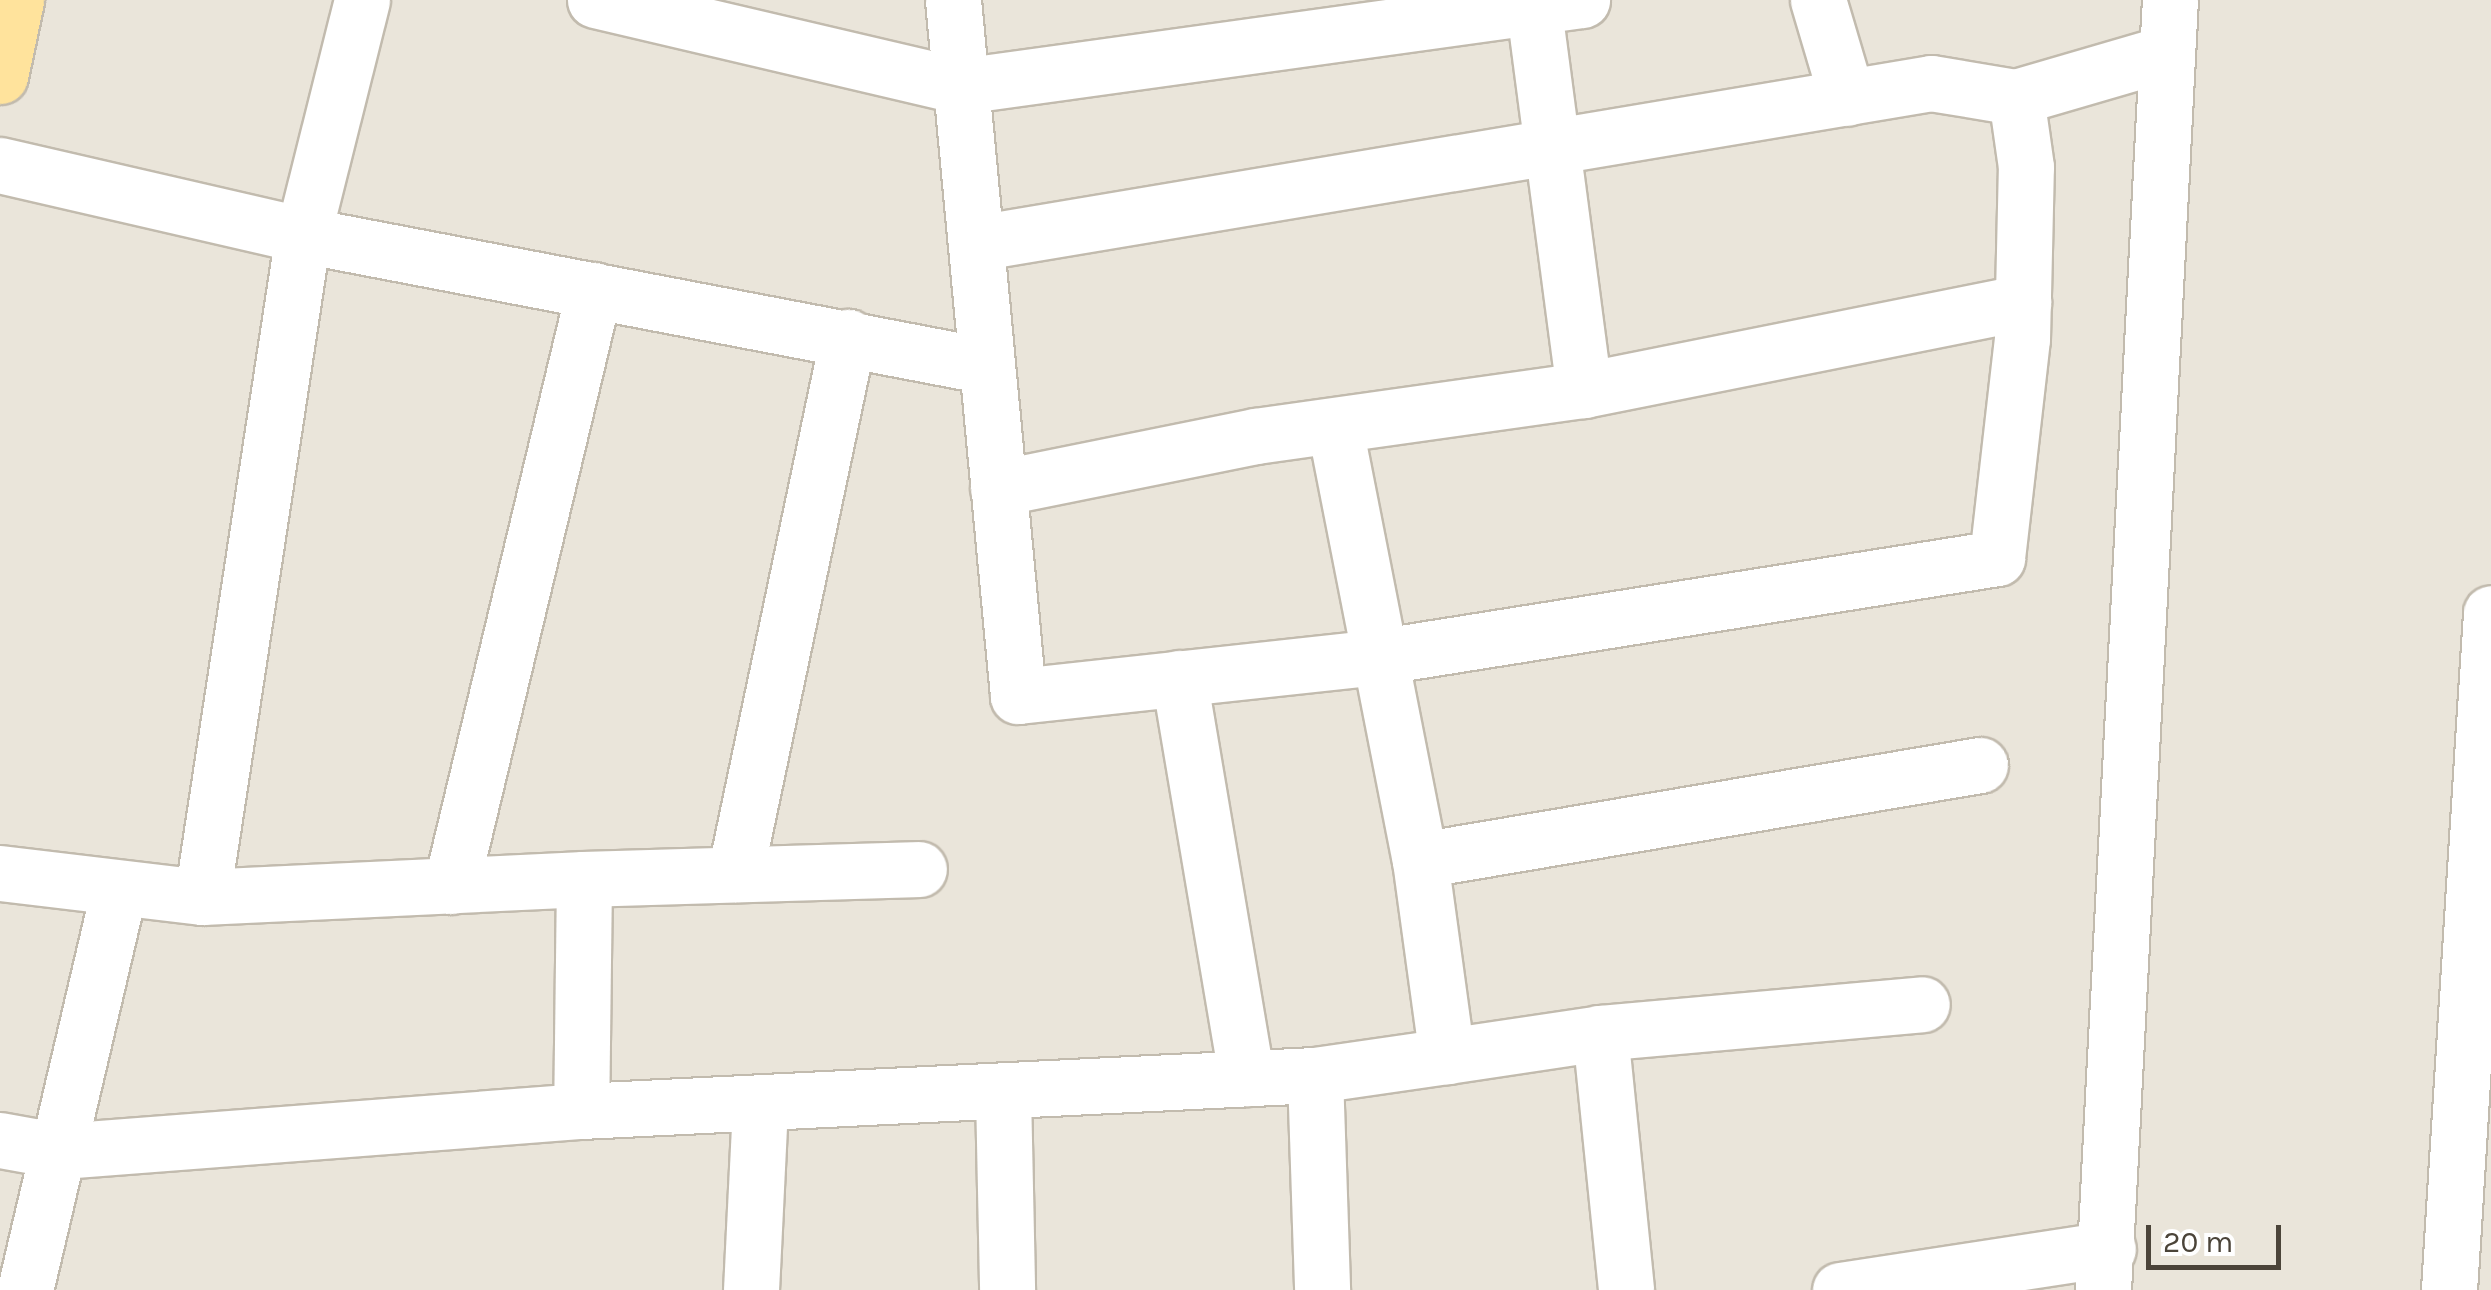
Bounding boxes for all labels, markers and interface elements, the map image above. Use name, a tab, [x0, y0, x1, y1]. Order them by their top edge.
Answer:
scale bar	[2151, 1205, 2286, 1267]
text: 20 m	[2163, 1224, 2233, 1260]

